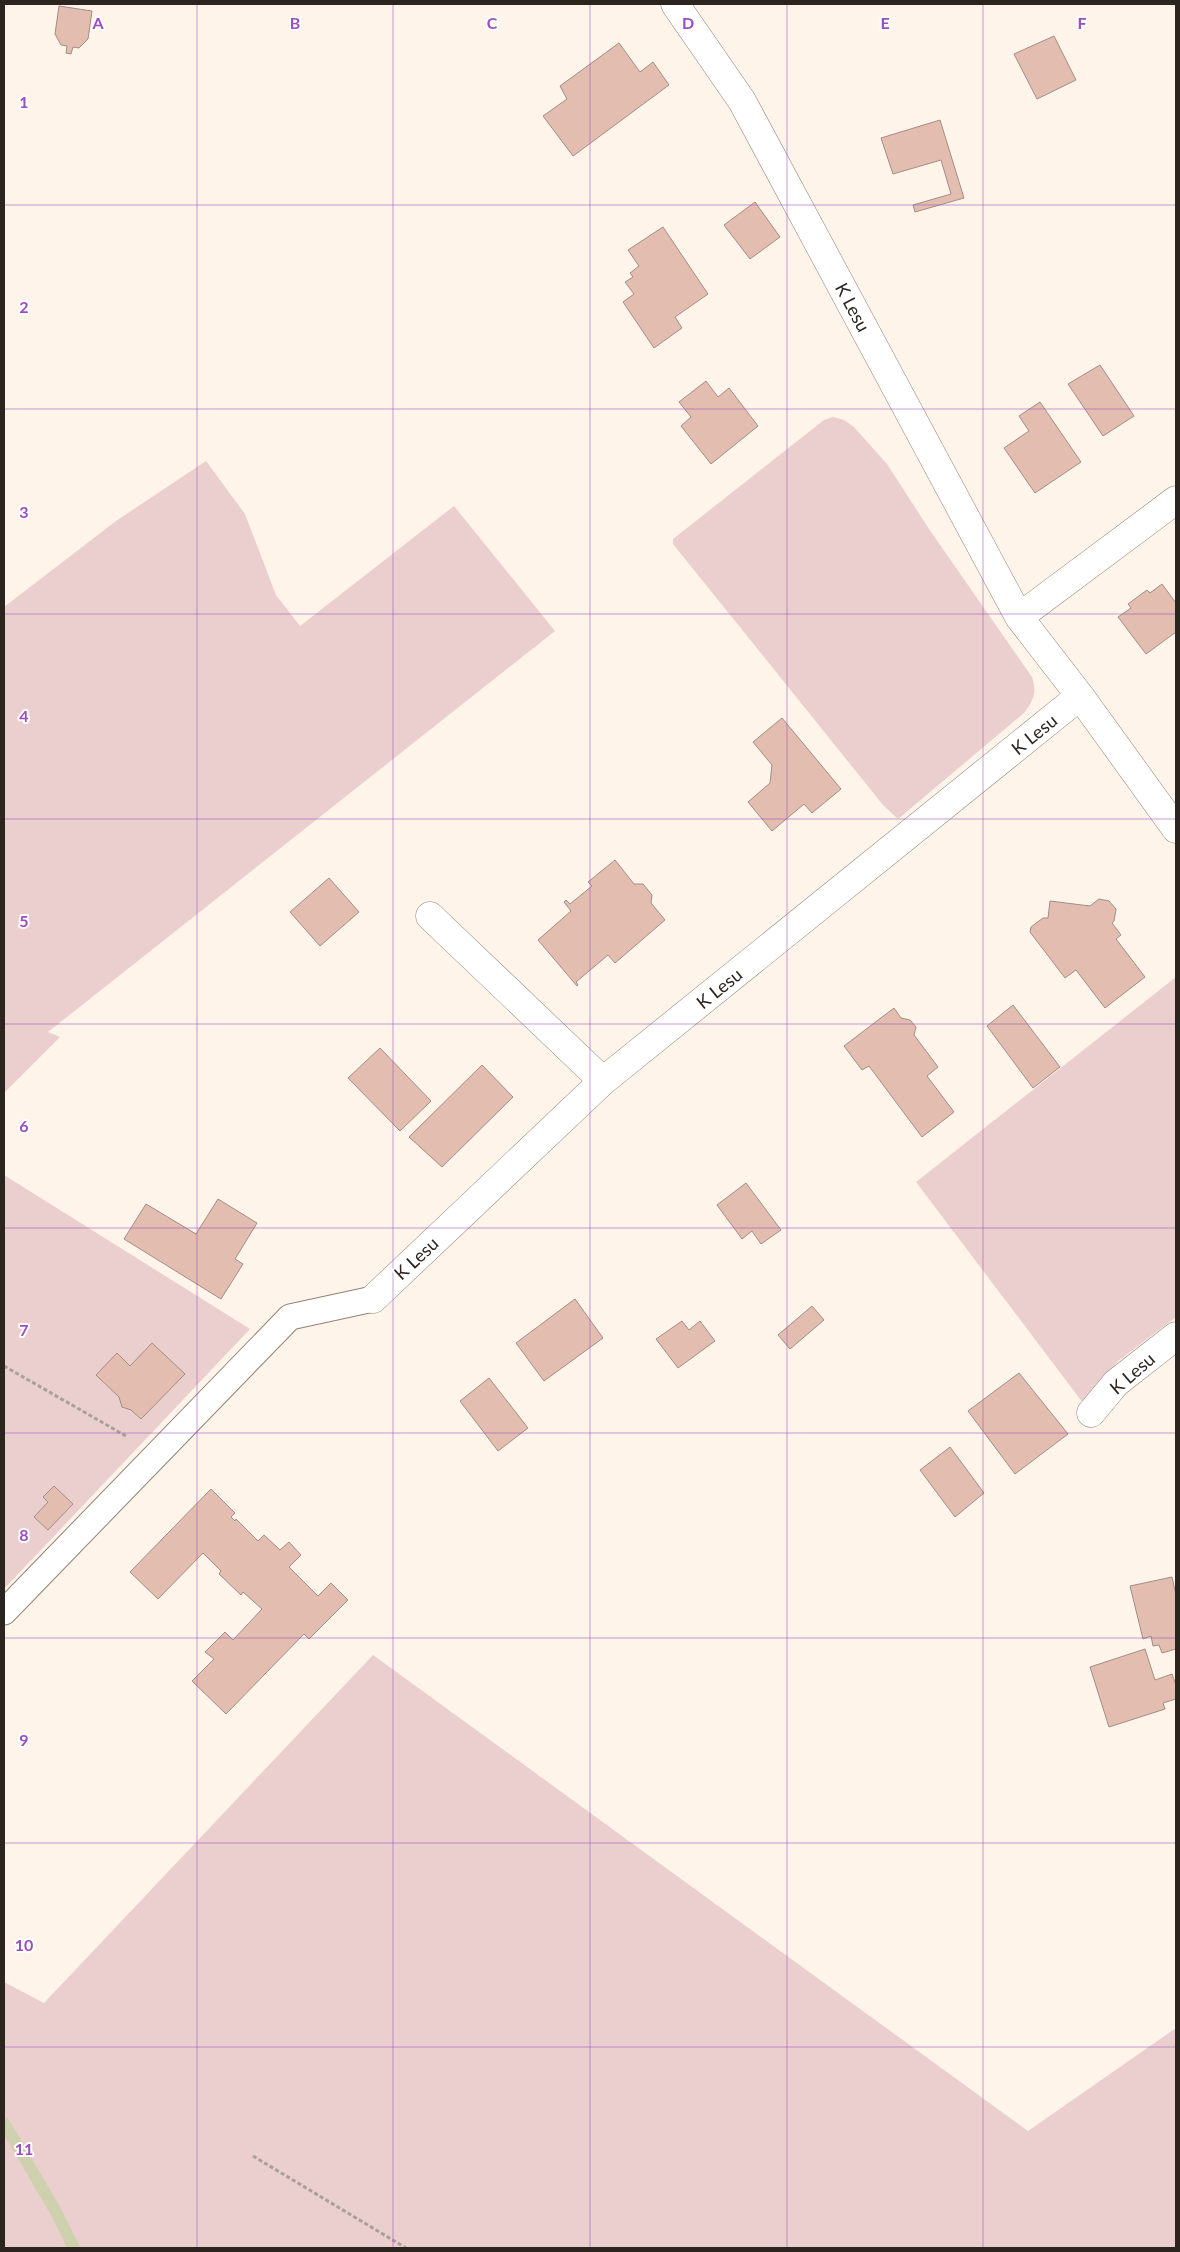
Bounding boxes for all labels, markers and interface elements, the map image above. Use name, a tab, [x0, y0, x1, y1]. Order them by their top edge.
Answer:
text: A	[91, 13, 104, 32]
text: B	[290, 13, 300, 32]
text: C	[487, 13, 498, 32]
text: D	[682, 13, 694, 32]
text: E	[880, 13, 890, 32]
text: F	[1077, 13, 1087, 32]
text: 1	[19, 92, 29, 111]
street label: K Lesu	[831, 279, 875, 335]
text: 2	[19, 297, 29, 316]
text: 3	[19, 502, 29, 521]
text: 4	[19, 706, 29, 725]
street label: K Lesu	[1007, 709, 1061, 759]
text: 5	[19, 911, 29, 930]
street label: K Lesu	[692, 963, 746, 1013]
text: 6	[19, 1116, 29, 1135]
street label: K Lesu	[389, 1232, 443, 1284]
text: 7	[19, 1320, 29, 1339]
street label: K Lesu	[1105, 1347, 1159, 1399]
text: 8	[19, 1525, 29, 1544]
text: 9	[19, 1730, 29, 1749]
text: 10	[15, 1935, 33, 1954]
text: 11	[15, 2139, 33, 2158]

